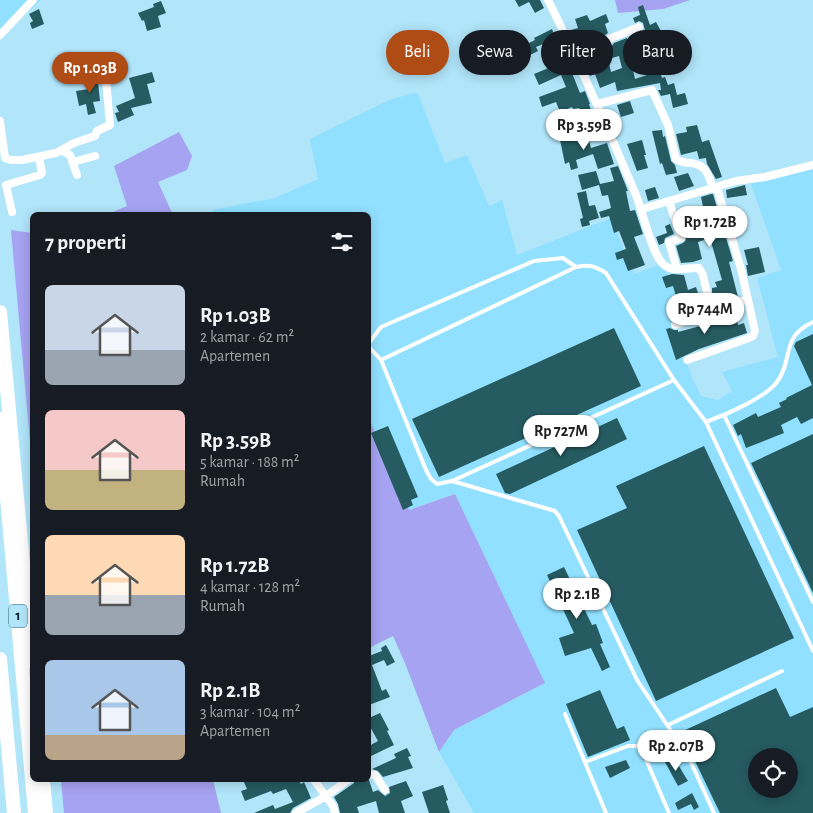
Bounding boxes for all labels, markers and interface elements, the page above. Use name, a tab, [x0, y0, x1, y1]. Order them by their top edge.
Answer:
chip: Beli	[386, 30, 449, 75]
chip: Sewa	[459, 30, 531, 75]
chip: Filter	[541, 30, 613, 75]
chip: Baru	[623, 30, 692, 75]
pin: Rp 1.03B	[38, 52, 142, 94]
text: Rp 1.03B	[63, 60, 117, 76]
pin: Rp 3.59B	[532, 108, 636, 151]
text: Rp 3.59B	[557, 117, 611, 133]
pin: Rp 1.72B	[658, 206, 762, 248]
text: Rp 1.72B	[684, 214, 736, 230]
icon: filters	[328, 228, 356, 256]
text: 7 properti	[45, 232, 126, 253]
pin: Rp 744M	[659, 292, 751, 335]
text: Rp 744M	[677, 301, 733, 317]
icon: home	[85, 305, 145, 365]
text: Rp 1.03B	[200, 305, 271, 326]
text: 2 kamar · 62 m²	[200, 329, 294, 345]
text: Apartemen	[200, 348, 270, 364]
pin: Rp 727M	[515, 414, 607, 457]
text: Rp 727M	[534, 423, 588, 439]
icon: home	[85, 430, 145, 490]
text: Rp 3.59B	[200, 430, 271, 451]
text: 5 kamar · 188 m²	[200, 454, 299, 470]
text: Rumah	[200, 473, 245, 489]
icon: home	[85, 555, 145, 615]
text: Rp 1.72B	[200, 555, 270, 576]
pin: Rp 2.1B	[531, 578, 623, 620]
text: 4 kamar · 128 m²	[200, 579, 300, 595]
text: Rp 2.1B	[554, 586, 600, 602]
text: Rumah	[200, 598, 245, 614]
road number: 1	[9, 604, 27, 628]
icon: home	[85, 680, 145, 740]
text: Rp 2.1B	[200, 680, 260, 701]
text: 3 kamar · 104 m²	[200, 704, 300, 720]
text: Apartemen	[200, 723, 270, 739]
pin: Rp 2.07B	[624, 730, 728, 772]
text: Rp 2.07B	[648, 738, 704, 754]
map controls	[748, 748, 798, 798]
button: locate	[748, 748, 798, 798]

